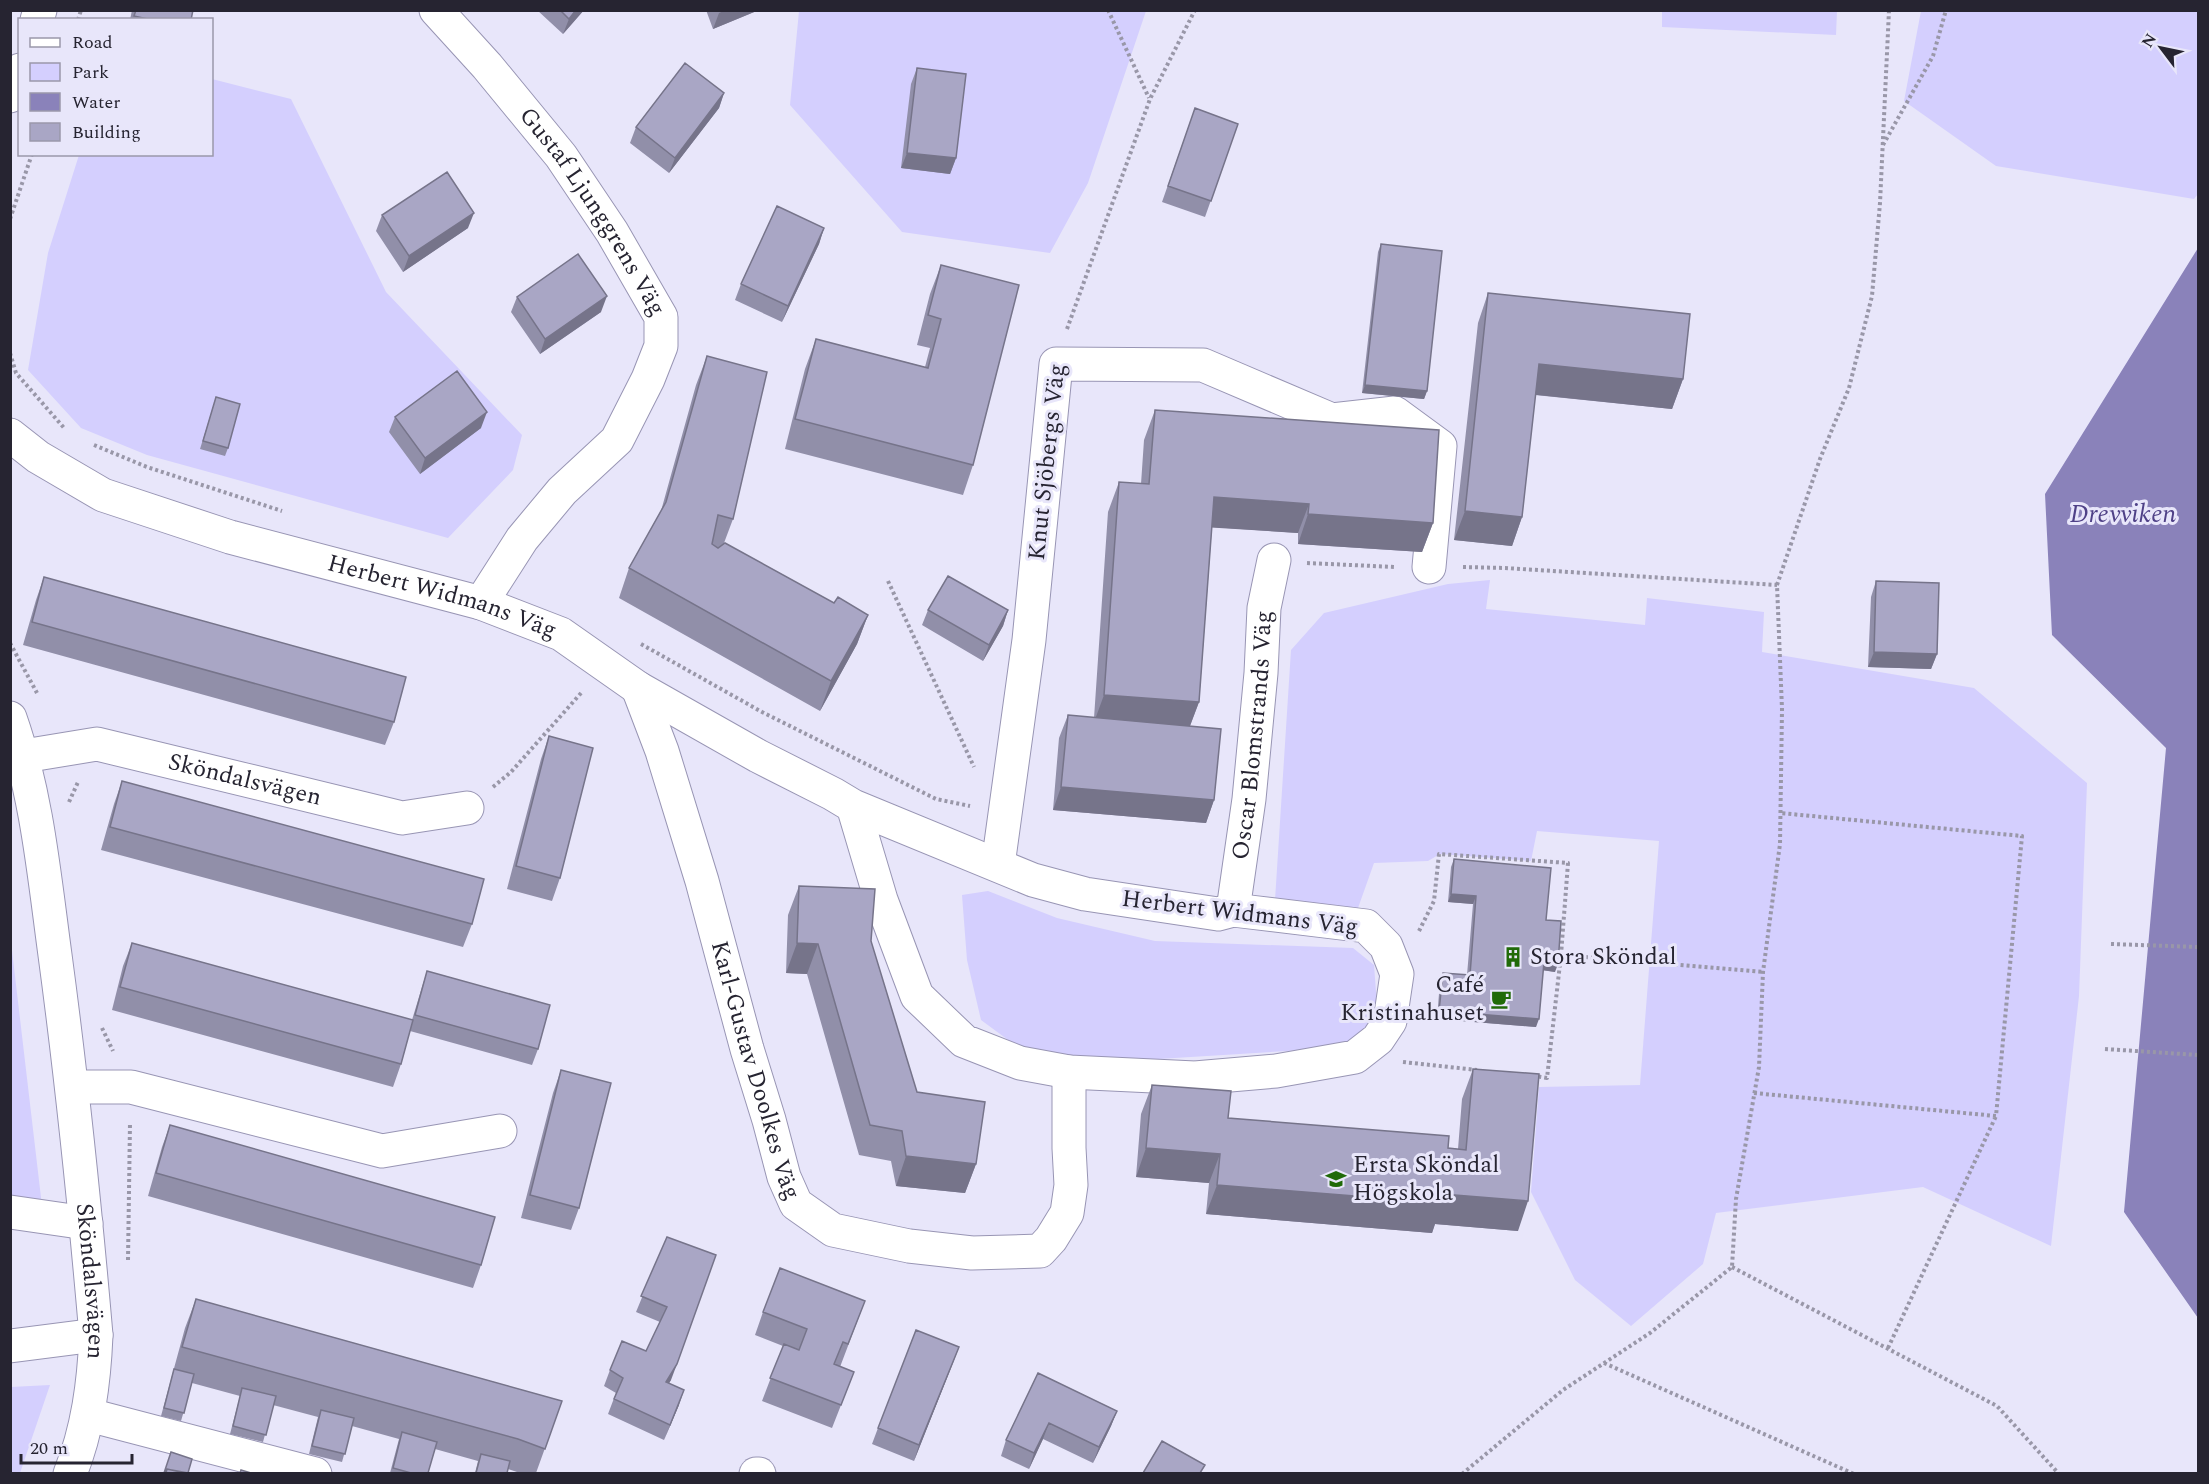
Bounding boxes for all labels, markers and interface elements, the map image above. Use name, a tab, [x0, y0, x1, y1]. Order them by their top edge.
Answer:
legend	[18, 18, 213, 156]
north arrow	[2131, 18, 2191, 78]
text: Road	[72, 29, 113, 56]
text: N	[2135, 29, 2163, 52]
text: Park	[72, 59, 109, 86]
text: Water	[72, 89, 120, 116]
street label: Gustaf Ljunggrens Väg	[510, 99, 675, 323]
text: Building	[72, 119, 141, 146]
street label: Knut Sjöbergs Väg	[1019, 362, 1075, 562]
water label: Drevviken	[2070, 494, 2176, 534]
street label: Herbert Widmans Väg	[323, 545, 562, 649]
street label: Oscar Blomstrands Väg	[1222, 610, 1282, 862]
street label: Sköndalsvägen	[164, 744, 325, 816]
street label: Herbert Widmans Väg	[1120, 881, 1360, 945]
street label: Karl-Gustav Doolkes Väg	[701, 937, 810, 1206]
place label: Stora Sköndal	[1530, 939, 1677, 975]
building icon: Stora Sköndal	[1501, 945, 1525, 969]
place label: Café Kristinahuset	[1340, 967, 1484, 1031]
cafe icon: Café Kristinahuset	[1489, 987, 1513, 1011]
place label: Ersta Sköndal Högskola	[1353, 1147, 1499, 1211]
school or university icon: Ersta Sköndal Högskola	[1324, 1167, 1348, 1191]
street label: Sköndalsvägen	[66, 1201, 114, 1361]
scale bar	[21, 1427, 132, 1465]
text: 20 m	[30, 1435, 68, 1462]

